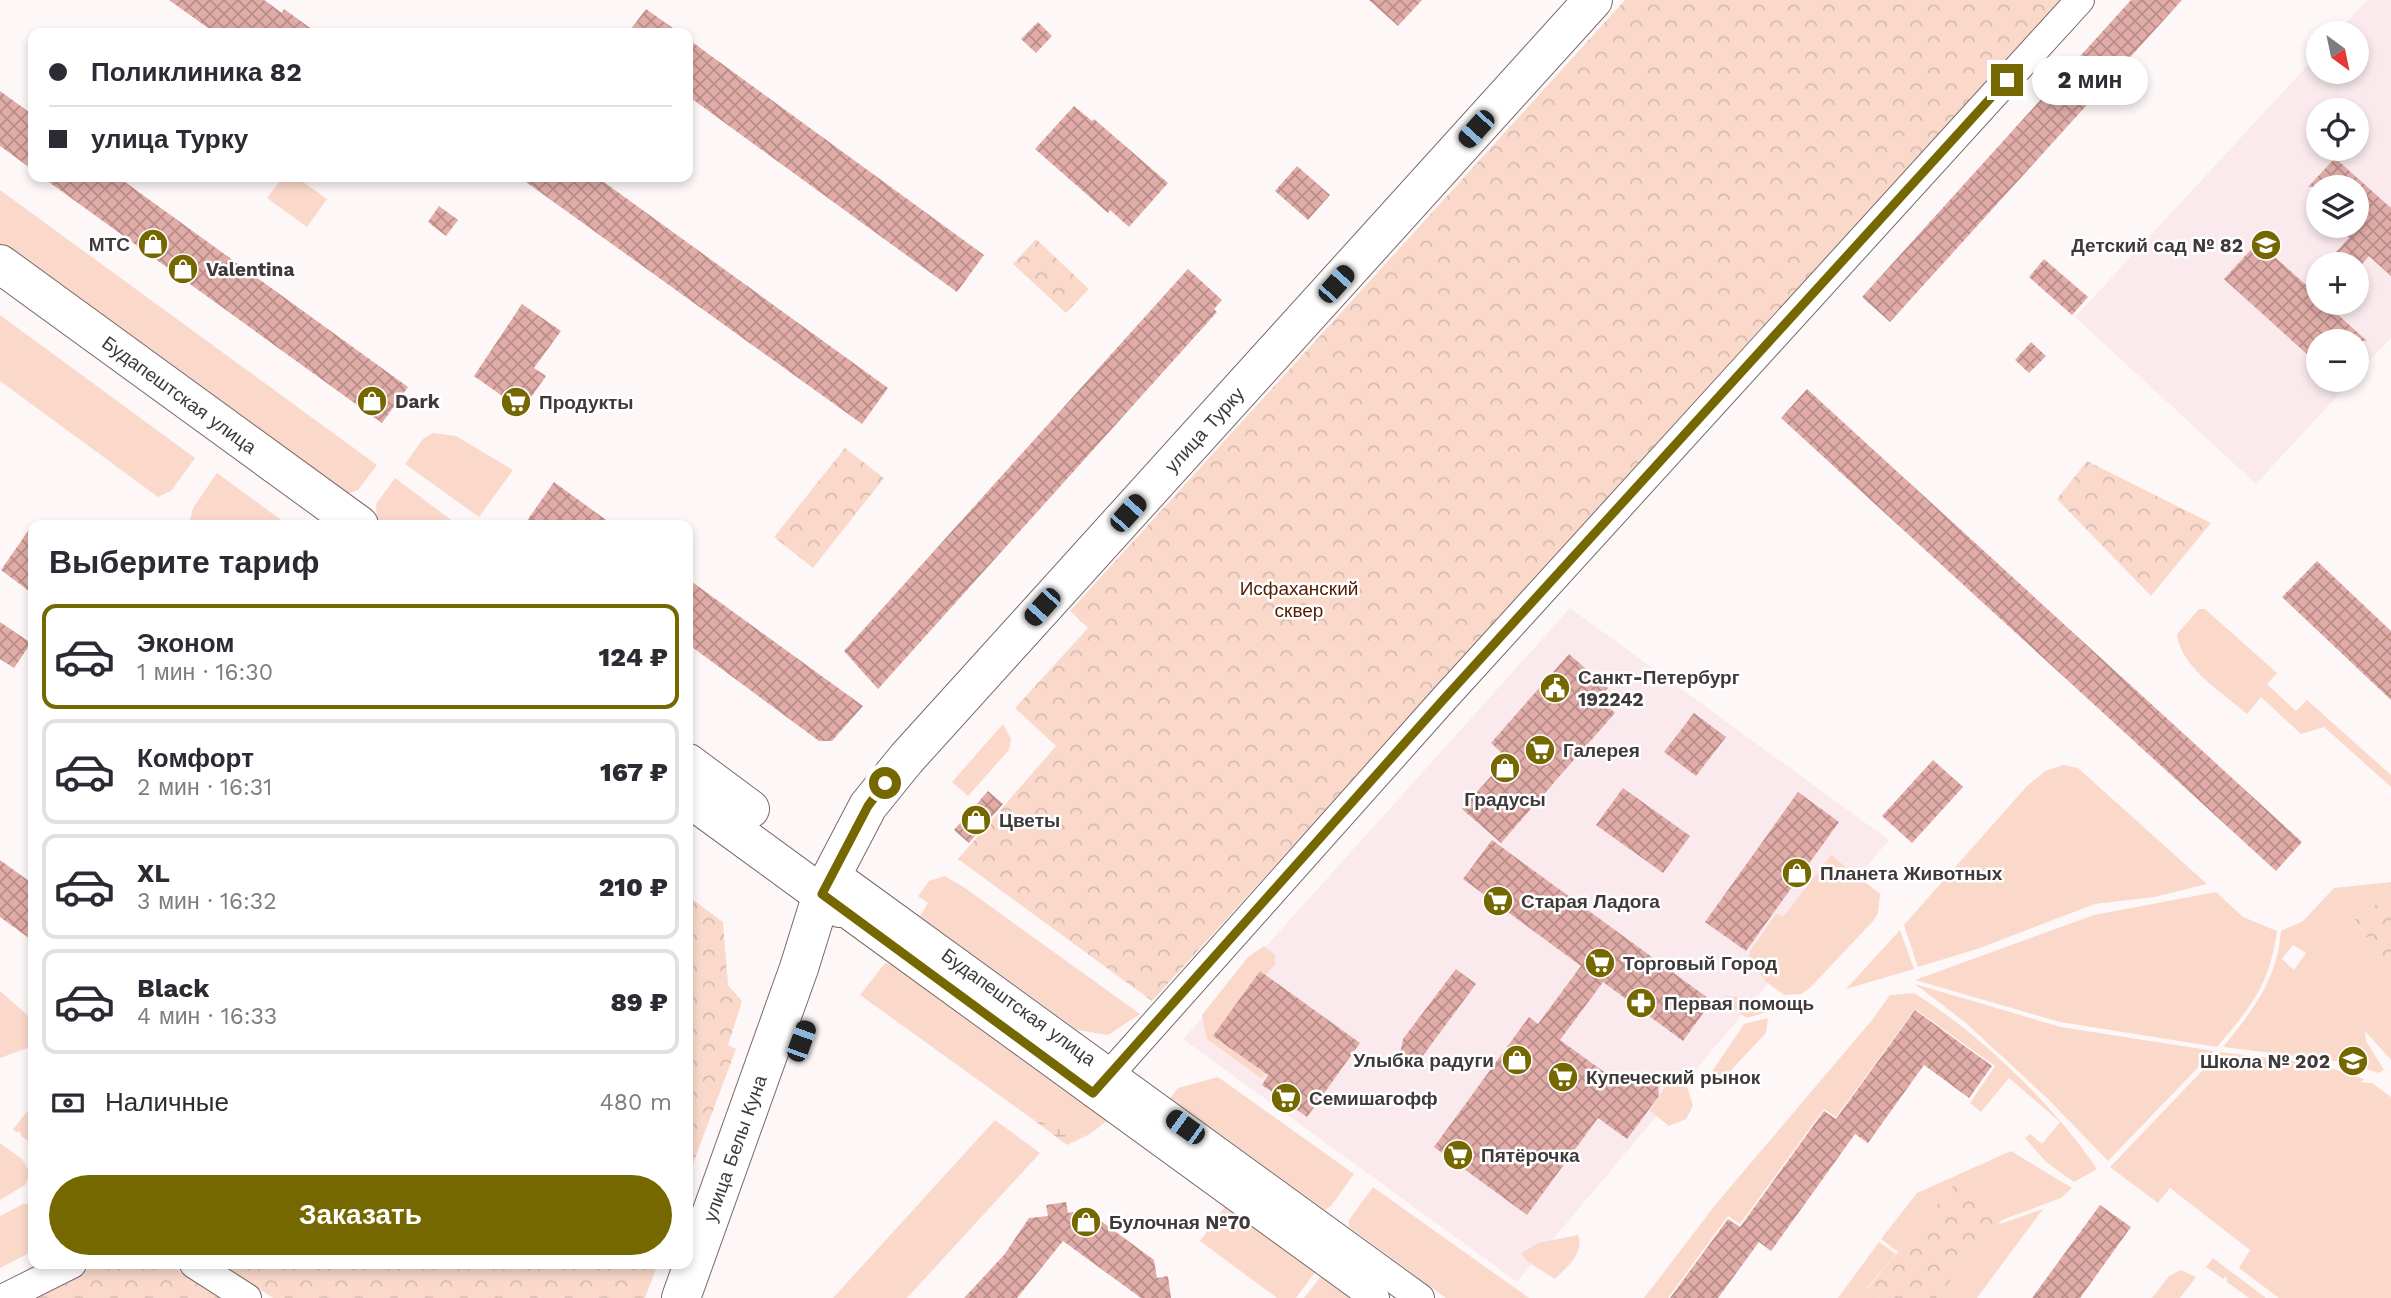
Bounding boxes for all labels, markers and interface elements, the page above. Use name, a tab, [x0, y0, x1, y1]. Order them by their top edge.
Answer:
north arrow	[2306, 21, 2370, 84]
map controls	[2306, 21, 2369, 392]
callout: 2 мин	[2032, 56, 2147, 104]
text: Поликлиника 82	[91, 57, 302, 87]
route end	[1991, 64, 2023, 96]
text: 2 мин	[2057, 67, 2123, 94]
button: locate	[2306, 98, 2369, 161]
car	[1455, 106, 1498, 152]
text: улица Турку	[91, 124, 248, 154]
button: layers	[2306, 175, 2369, 238]
shop icon: МТС	[136, 227, 170, 261]
school or university icon: Детский сад № 82	[2249, 228, 2283, 262]
place label: МТС	[89, 233, 130, 256]
place label: Детский сад № 82	[2071, 234, 2243, 257]
shop icon: Valentina	[166, 252, 200, 286]
button: +	[2306, 252, 2369, 315]
place label: Valentina	[206, 258, 294, 281]
car	[1315, 261, 1358, 307]
button: −	[2306, 329, 2369, 392]
street label: Будапештская улица	[98, 331, 262, 459]
street label: улица Турку	[1160, 382, 1249, 477]
shop icon: Dark	[355, 384, 389, 418]
supermarket icon: Продукты	[499, 385, 533, 419]
place label: Dark	[395, 390, 440, 413]
place label: Продукты	[539, 391, 634, 414]
car	[1107, 490, 1150, 536]
text: Выберите тариф	[49, 543, 320, 581]
park label: Исфаханский сквер	[1240, 577, 1358, 622]
car	[1021, 584, 1064, 630]
icon: car	[53, 625, 116, 688]
text: Эконом	[137, 628, 235, 658]
text: 124 ₽	[599, 642, 668, 672]
text: 1 мин · 16:30	[137, 659, 273, 686]
place label: Санкт-Петербург 192242	[1578, 666, 1740, 711]
public building icon: Санкт-Петербург 192242	[1538, 671, 1572, 705]
supermarket icon: Галерея	[1523, 733, 1557, 767]
place label: Галерея	[1563, 739, 1640, 762]
icon: car	[53, 740, 116, 803]
text: Комфорт	[137, 743, 254, 773]
shop icon: Градусы	[1488, 751, 1522, 785]
text: 167 ₽	[600, 757, 668, 787]
route start	[869, 767, 901, 799]
text: 2 мин · 16:31	[137, 774, 272, 801]
place label: Градусы	[1464, 788, 1546, 811]
shop icon: Цветы	[959, 803, 993, 837]
place label: Цветы	[999, 809, 1060, 832]
icon: car	[53, 855, 116, 918]
shop icon: Планета Животных	[1780, 856, 1814, 890]
text: XL	[137, 858, 170, 888]
place label: Планета Животных	[1820, 862, 2003, 885]
text: 210 ₽	[599, 872, 668, 902]
supermarket icon: Старая Ладога	[1481, 884, 1515, 918]
text: 3 мин · 16:32	[137, 888, 277, 915]
place label: Старая Ладога	[1521, 890, 1660, 913]
street label: Будапештская улица	[937, 943, 1101, 1071]
supermarket icon: Торговый Город	[1583, 946, 1617, 980]
place label: Торговый Город	[1623, 952, 1777, 975]
icon: car	[53, 970, 116, 1033]
text: Black	[137, 973, 209, 1003]
pharmacy icon: Первая помощь	[1624, 986, 1658, 1020]
text: 89 ₽	[610, 987, 668, 1017]
place label: Первая помощь	[1664, 992, 1814, 1015]
text: 4 мин · 16:33	[137, 1003, 277, 1030]
car	[784, 1018, 819, 1064]
shop icon: Улыбка радуги	[1500, 1043, 1534, 1077]
school or university icon: Школа № 202	[2336, 1044, 2370, 1078]
place label: Улыбка радуги	[1353, 1049, 1494, 1072]
place label: Школа № 202	[2200, 1050, 2330, 1073]
supermarket icon: Купеческий рынок	[1546, 1060, 1580, 1094]
place label: Купеческий рынок	[1586, 1066, 1761, 1089]
street label: улица Белы Куна	[698, 1071, 771, 1225]
supermarket icon: Семишагофф	[1269, 1081, 1303, 1115]
icon: cash	[49, 1084, 87, 1122]
text: Наличные	[105, 1087, 229, 1117]
place label: Семишагофф	[1309, 1087, 1438, 1110]
text: 480 m	[600, 1089, 672, 1116]
car	[1162, 1106, 1209, 1148]
supermarket icon: Пятёрочка	[1441, 1138, 1475, 1172]
place label: Пятёрочка	[1481, 1144, 1580, 1167]
button: Заказать	[49, 1175, 672, 1255]
shop icon: Булочная №70	[1069, 1205, 1103, 1239]
place label: Булочная №70	[1109, 1211, 1251, 1234]

